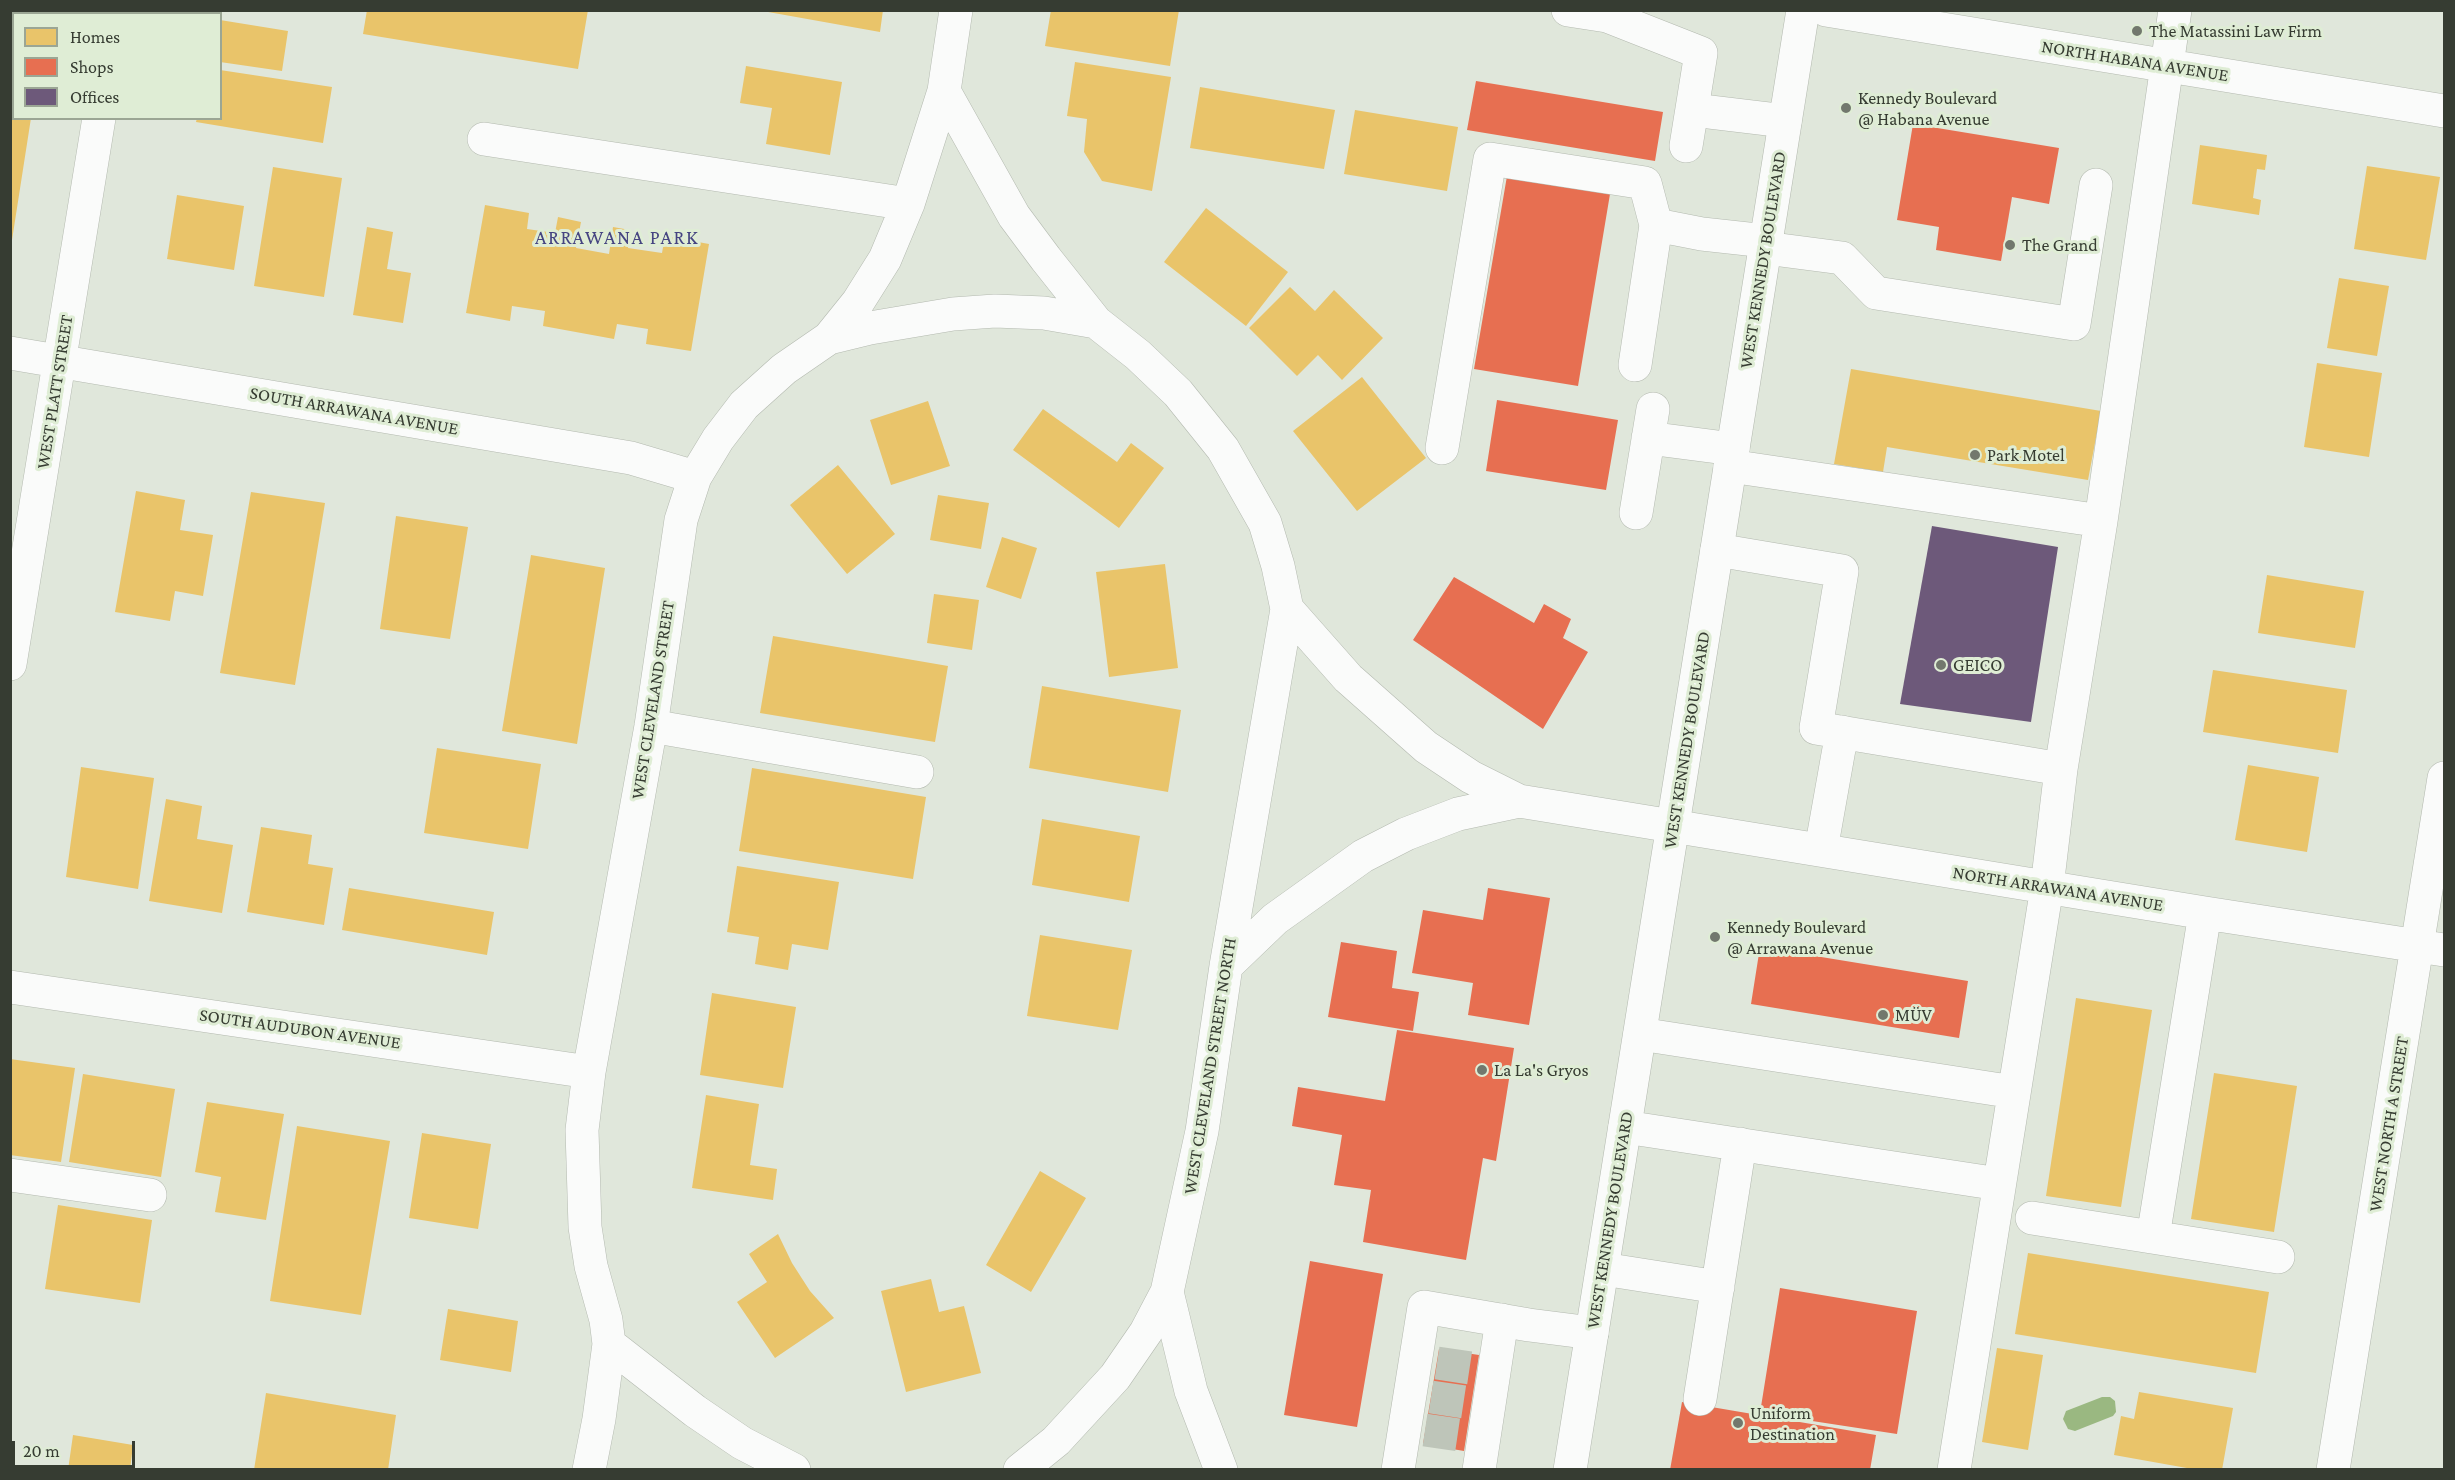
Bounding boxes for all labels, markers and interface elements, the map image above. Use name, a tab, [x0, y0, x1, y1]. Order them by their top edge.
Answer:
legend	[12, 12, 222, 120]
place label: The Matassini Law Firm	[2149, 20, 2322, 42]
marker: The Matassini Law Firm	[2130, 24, 2144, 38]
text: Homes	[70, 27, 120, 47]
street label: NORTH HABANA AVENUE	[2040, 36, 2230, 86]
text: Shops	[70, 57, 114, 77]
text: Offices	[70, 87, 119, 107]
place label: Kennedy Boulevard @ Habana Avenue	[1858, 87, 1997, 130]
marker: Kennedy Boulevard @ Habana Avenue	[1839, 101, 1853, 115]
street label: WEST KENNEDY BOULEVARD	[1735, 150, 1791, 370]
district label: ARRAWANA PARK	[535, 226, 699, 250]
place label: The Grand	[2022, 234, 2098, 256]
marker: The Grand	[2003, 238, 2017, 252]
street label: WEST PLATT STREET	[32, 313, 78, 471]
street label: SOUTH ARRAWANA AVENUE	[248, 382, 460, 440]
place label: Park Motel	[1987, 444, 2065, 466]
marker: Park Motel	[1968, 448, 1982, 462]
street label: WEST CLEVELAND STREET	[627, 599, 679, 801]
street label: WEST KENNEDY BOULEVARD	[1659, 630, 1715, 850]
place label: GEICO	[1953, 654, 2002, 676]
marker: GEICO	[1934, 658, 1948, 672]
street label: NORTH ARRAWANA AVENUE	[1951, 862, 2165, 916]
place label: Kennedy Boulevard @ Arrawana Avenue	[1727, 916, 1873, 958]
marker: Kennedy Boulevard @ Arrawana Avenue	[1708, 930, 1722, 944]
street label: WEST CLEVELAND STREET NORTH	[1179, 936, 1241, 1196]
street label: SOUTH AUDUBON AVENUE	[198, 1004, 402, 1054]
place label: MÜV	[1895, 1004, 1932, 1026]
marker: MÜV	[1876, 1008, 1890, 1022]
street label: WEST NORTH A STREET	[2364, 1035, 2414, 1213]
place label: La La's Gryos	[1494, 1059, 1589, 1081]
marker: La La's Gryos	[1475, 1063, 1489, 1077]
street label: WEST KENNEDY BOULEVARD	[1582, 1110, 1638, 1330]
place label: Uniform Destination	[1750, 1402, 1835, 1444]
marker: Uniform Destination	[1731, 1416, 1745, 1430]
scale bar	[15, 1429, 138, 1467]
text: 20 m	[23, 1441, 60, 1461]

